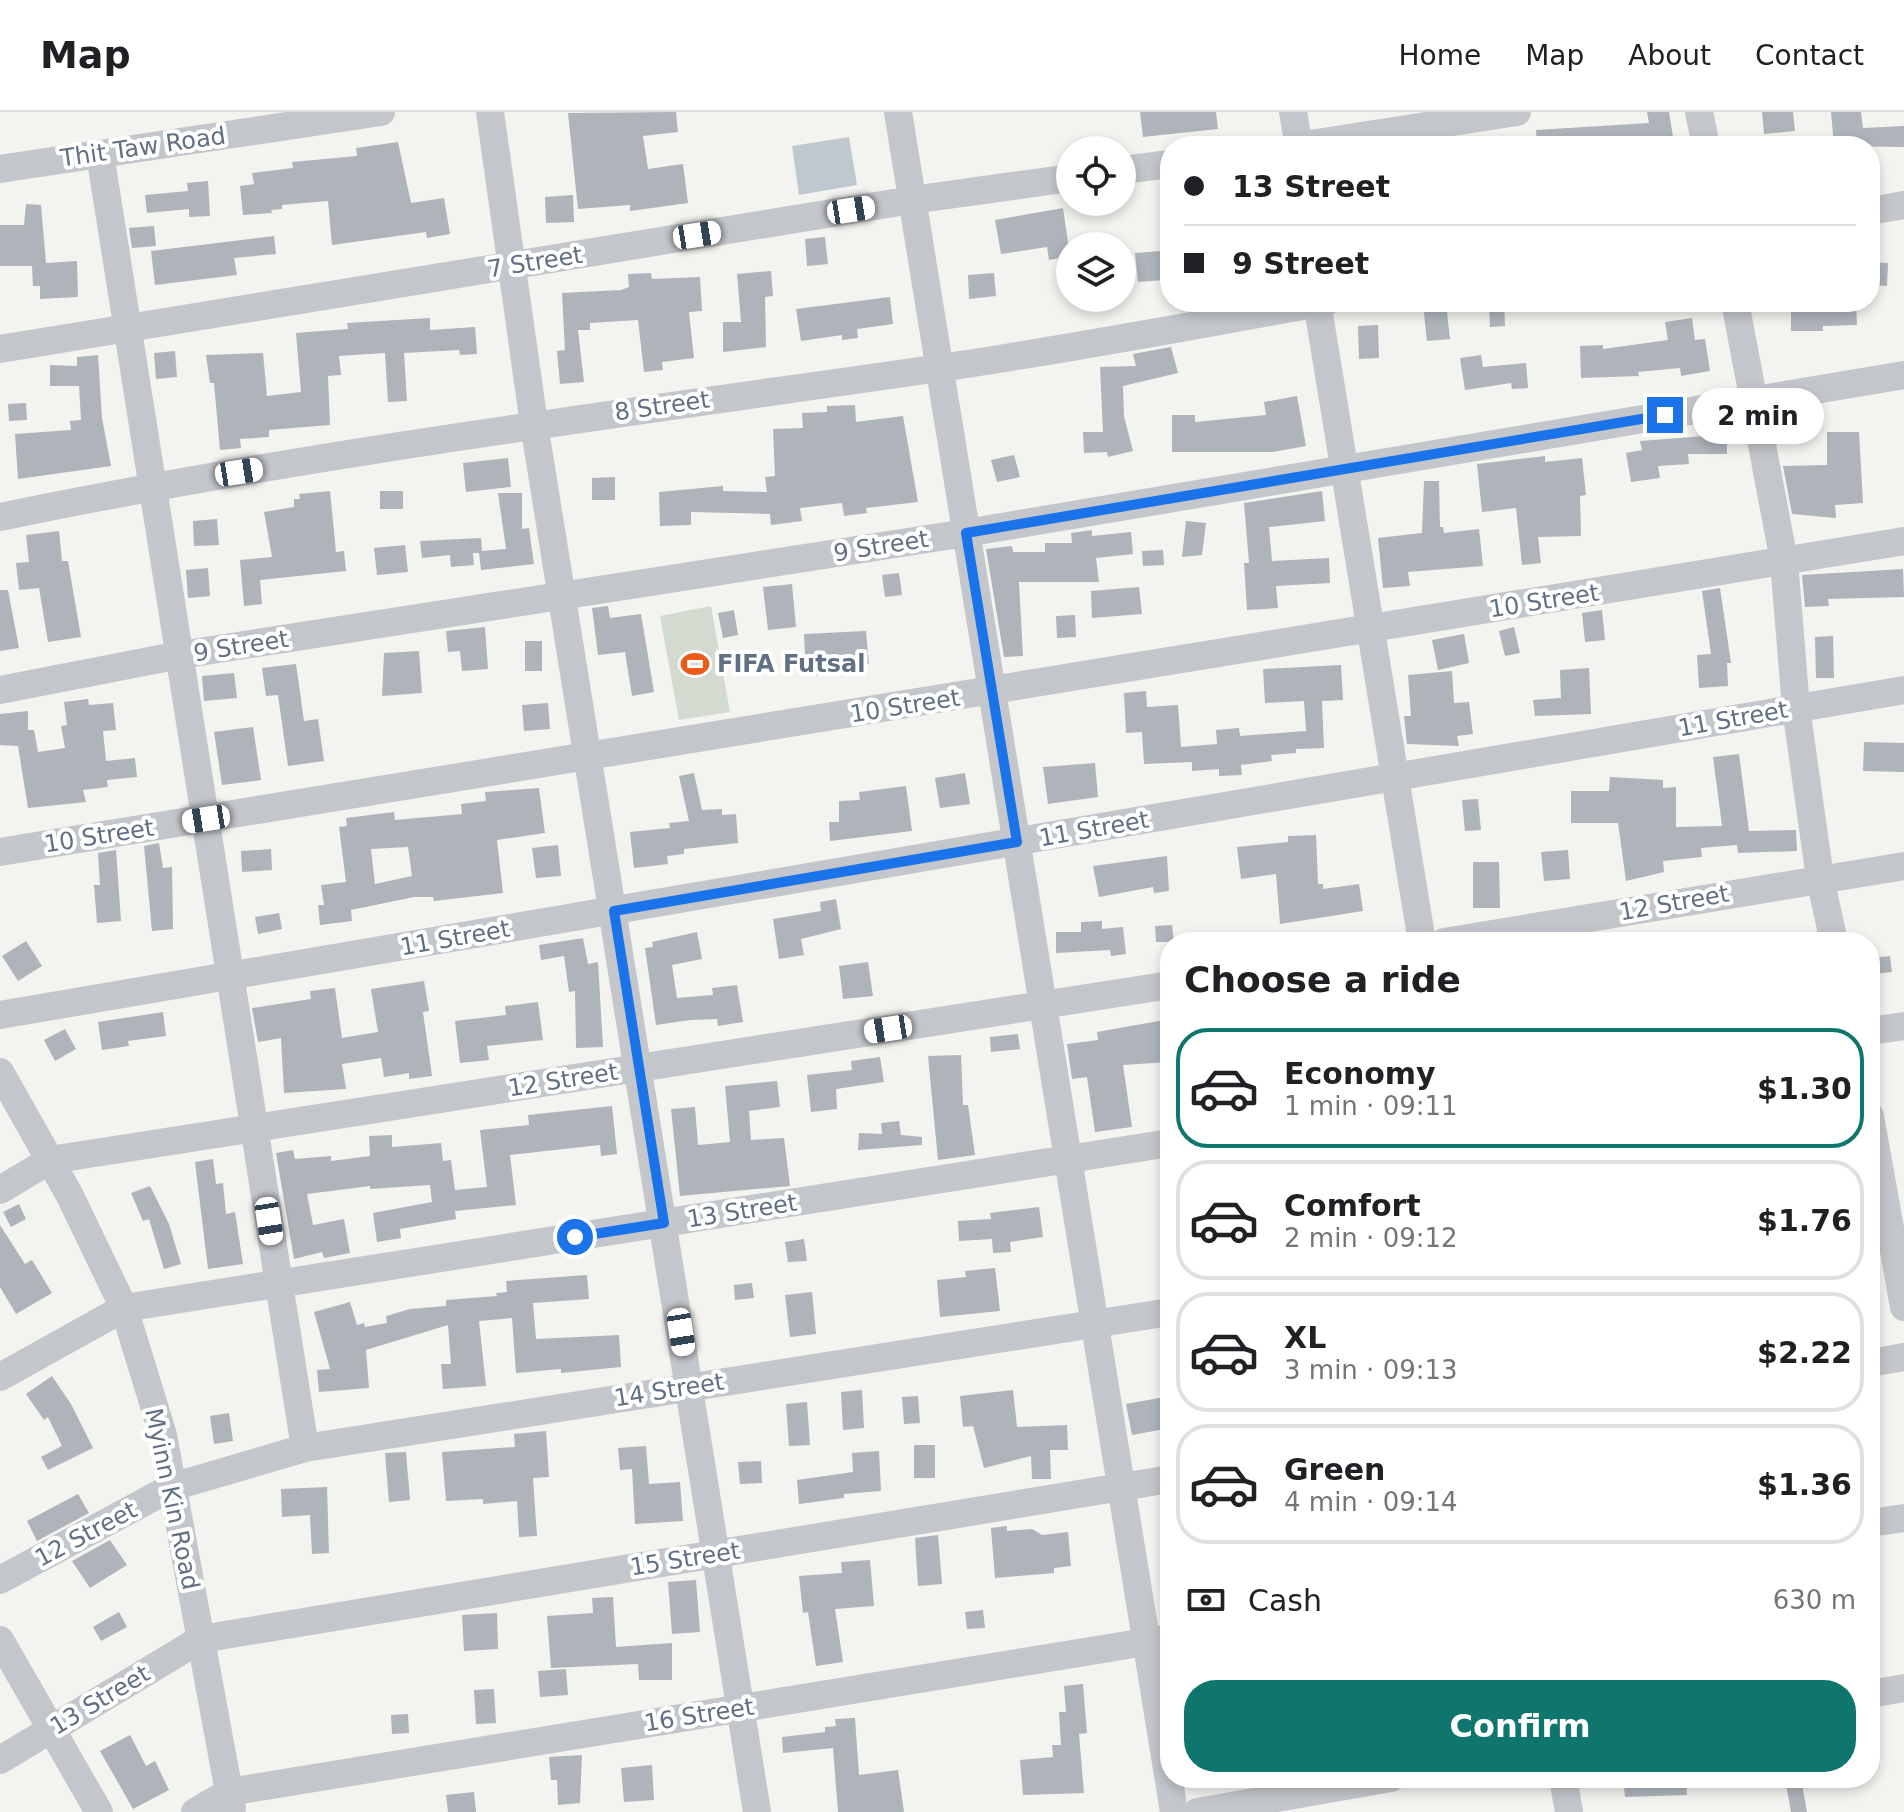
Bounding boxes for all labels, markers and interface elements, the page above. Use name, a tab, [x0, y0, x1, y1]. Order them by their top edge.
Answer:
text: Map	[40, 33, 131, 77]
text: Home	[1398, 39, 1481, 72]
text: Map	[1525, 39, 1584, 72]
text: About	[1628, 39, 1711, 72]
text: Contact	[1755, 39, 1864, 72]
street label: Thit Taw Road	[58, 122, 227, 173]
map controls	[1056, 136, 1136, 312]
button: locate	[1056, 136, 1136, 216]
text: 13 Street	[1232, 169, 1390, 204]
car	[825, 194, 877, 226]
car	[671, 219, 723, 251]
button: layers	[1056, 232, 1136, 312]
street label: 7 Street	[485, 241, 585, 283]
text: 9 Street	[1232, 246, 1369, 281]
street label: 8 Street	[613, 385, 711, 427]
callout: 2 min	[1693, 387, 1825, 443]
route end	[1647, 397, 1683, 433]
text: 2 min	[1717, 401, 1799, 431]
car	[213, 456, 265, 488]
street label: 9 Street	[831, 525, 931, 567]
street label: 10 Street	[1487, 578, 1601, 624]
street label: 9 Street	[191, 625, 291, 667]
sports icon: FIFA Futsal	[680, 649, 710, 679]
place label: FIFA Futsal	[717, 650, 865, 678]
street label: 10 Street	[848, 683, 962, 729]
street label: 11 Street	[1676, 696, 1790, 742]
car	[180, 803, 232, 835]
street label: 11 Street	[1037, 806, 1151, 852]
street label: 10 Street	[42, 813, 156, 859]
street label: 12 Street	[1617, 880, 1731, 926]
street label: 11 Street	[398, 915, 512, 961]
text: Choose a ride	[1184, 959, 1461, 1000]
car	[862, 1013, 914, 1045]
icon: car	[1188, 1052, 1260, 1124]
text: Economy	[1284, 1056, 1436, 1091]
street label: 12 Street	[506, 1057, 620, 1103]
text: $1.30	[1757, 1071, 1852, 1106]
text: 1 min · 09:11	[1284, 1091, 1458, 1121]
icon: car	[1188, 1184, 1260, 1256]
street label: 13 Street	[685, 1188, 799, 1234]
text: Comfort	[1284, 1188, 1421, 1223]
car	[253, 1195, 285, 1247]
text: $1.76	[1757, 1203, 1852, 1238]
route start	[557, 1219, 593, 1255]
text: 2 min · 09:12	[1284, 1223, 1458, 1253]
car	[665, 1306, 697, 1358]
icon: car	[1188, 1316, 1260, 1388]
text: XL	[1284, 1320, 1326, 1355]
text: $2.22	[1757, 1335, 1852, 1370]
text: 3 min · 09:13	[1284, 1355, 1458, 1385]
street label: 14 Street	[612, 1367, 726, 1413]
street label: Myinn Kin Road	[139, 1406, 205, 1592]
icon: car	[1188, 1448, 1260, 1520]
text: Green	[1284, 1452, 1385, 1487]
text: $1.36	[1757, 1467, 1852, 1502]
text: 4 min · 09:14	[1284, 1487, 1458, 1517]
street label: 12 Street	[30, 1496, 142, 1572]
street label: 15 Street	[628, 1536, 742, 1582]
icon: cash	[1184, 1578, 1228, 1622]
text: Cash	[1248, 1583, 1322, 1618]
text: 630 m	[1773, 1585, 1856, 1615]
street label: 13 Street	[45, 1659, 155, 1741]
button: Confirm	[1184, 1680, 1856, 1772]
street label: 16 Street	[642, 1692, 756, 1738]

